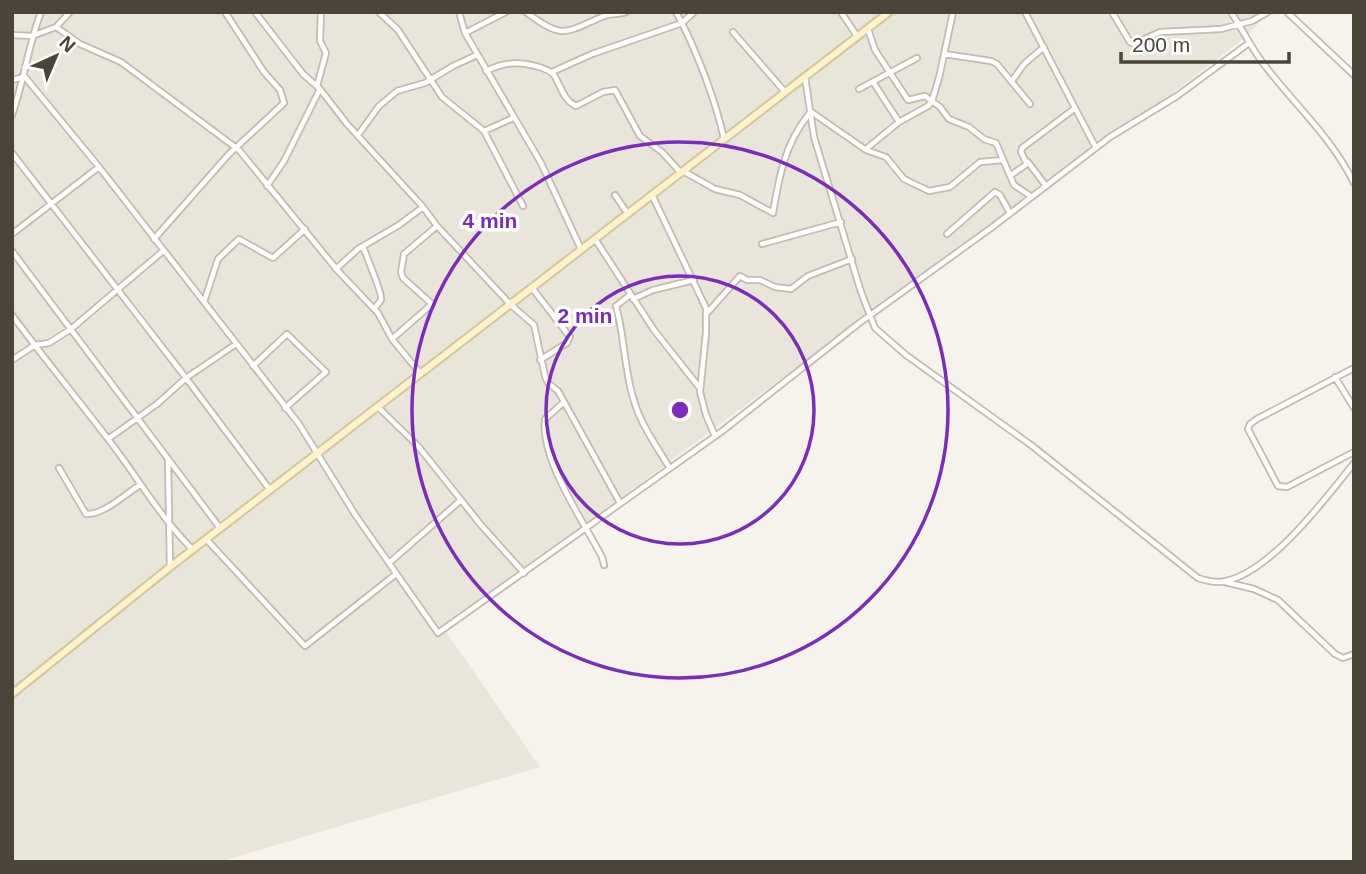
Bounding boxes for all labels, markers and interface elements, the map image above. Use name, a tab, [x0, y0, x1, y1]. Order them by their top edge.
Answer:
north arrow	[21, 21, 91, 91]
scale bar	[1121, 21, 1289, 65]
text: N	[55, 32, 80, 56]
text: 200 m	[1132, 33, 1190, 56]
text: 4 min	[463, 209, 517, 232]
text: 2 min	[558, 304, 612, 327]
centre of rings	[668, 398, 692, 422]

